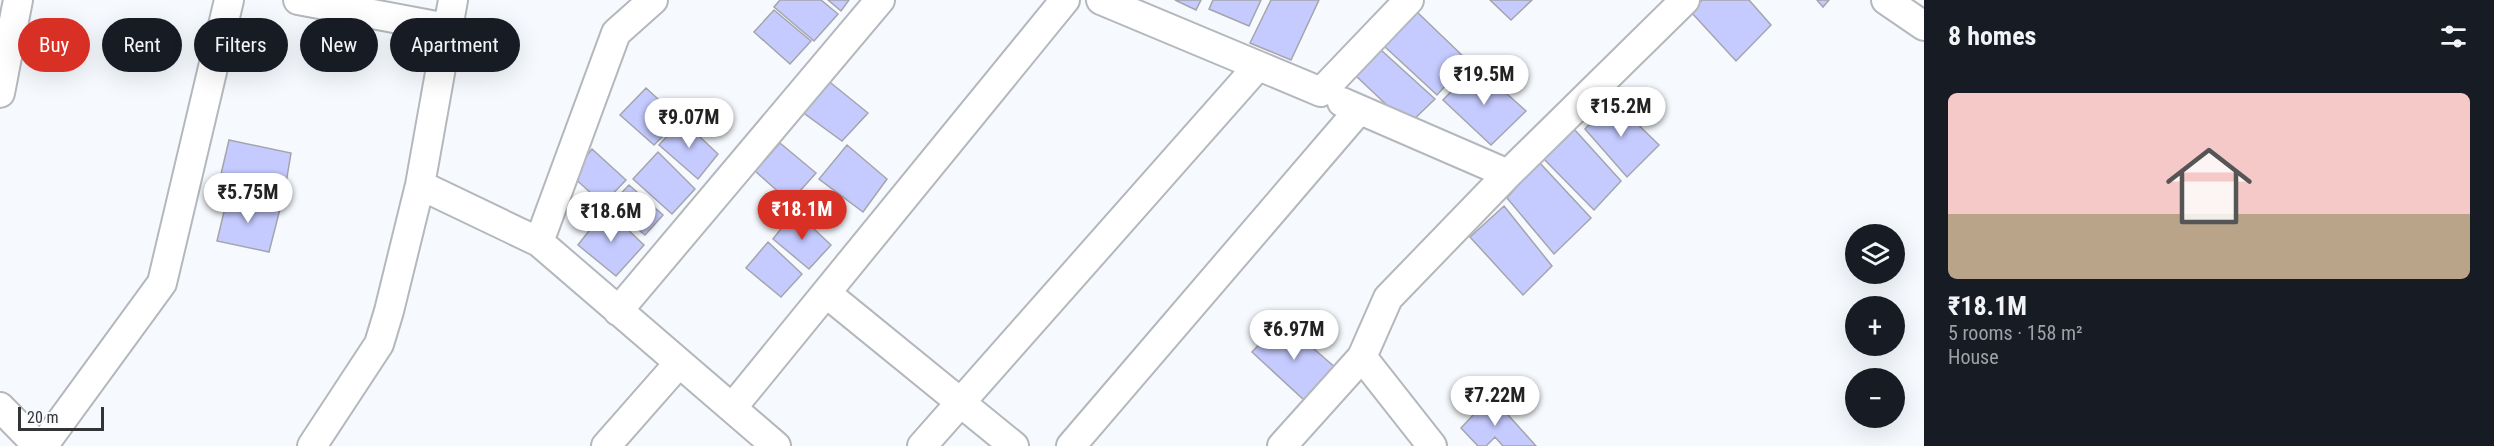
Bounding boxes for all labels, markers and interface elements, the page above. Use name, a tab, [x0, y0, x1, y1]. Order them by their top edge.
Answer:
chip: Buy	[18, 18, 90, 72]
chip: Rent	[102, 18, 182, 72]
chip: Filters	[194, 18, 288, 72]
chip: New	[300, 18, 378, 72]
chip: Apartment	[390, 18, 520, 72]
icon: filters	[2437, 20, 2470, 53]
text: 8 homes	[1948, 21, 2036, 51]
pin: ₹19.5M	[1435, 55, 1533, 106]
text: ₹19.5M	[1454, 62, 1514, 86]
pin: ₹15.2M	[1572, 87, 1670, 138]
text: ₹15.2M	[1591, 94, 1651, 118]
pin: ₹9.07M	[640, 98, 738, 149]
text: ₹9.07M	[659, 105, 719, 129]
icon: home	[2155, 132, 2263, 240]
pin: ₹5.75M	[199, 173, 297, 224]
text: ₹5.75M	[218, 180, 278, 204]
pin: ₹18.1M	[753, 190, 851, 241]
pin: ₹18.6M	[562, 192, 660, 243]
text: ₹18.1M	[772, 197, 832, 221]
text: ₹18.6M	[581, 199, 641, 223]
map controls	[1845, 224, 1905, 428]
button: layers	[1845, 224, 1905, 284]
text: ₹18.1M	[1948, 291, 2027, 321]
button: +	[1845, 296, 1905, 356]
pin: ₹6.97M	[1245, 310, 1343, 361]
text: ₹6.97M	[1264, 317, 1324, 341]
text: 5 rooms · 158 m²	[1948, 321, 2083, 345]
text: House	[1948, 345, 1999, 369]
button: −	[1845, 368, 1905, 428]
pin: ₹7.22M	[1446, 376, 1544, 427]
text: ₹7.22M	[1465, 383, 1525, 407]
scale bar	[18, 404, 104, 432]
text: 20 m	[27, 408, 59, 427]

